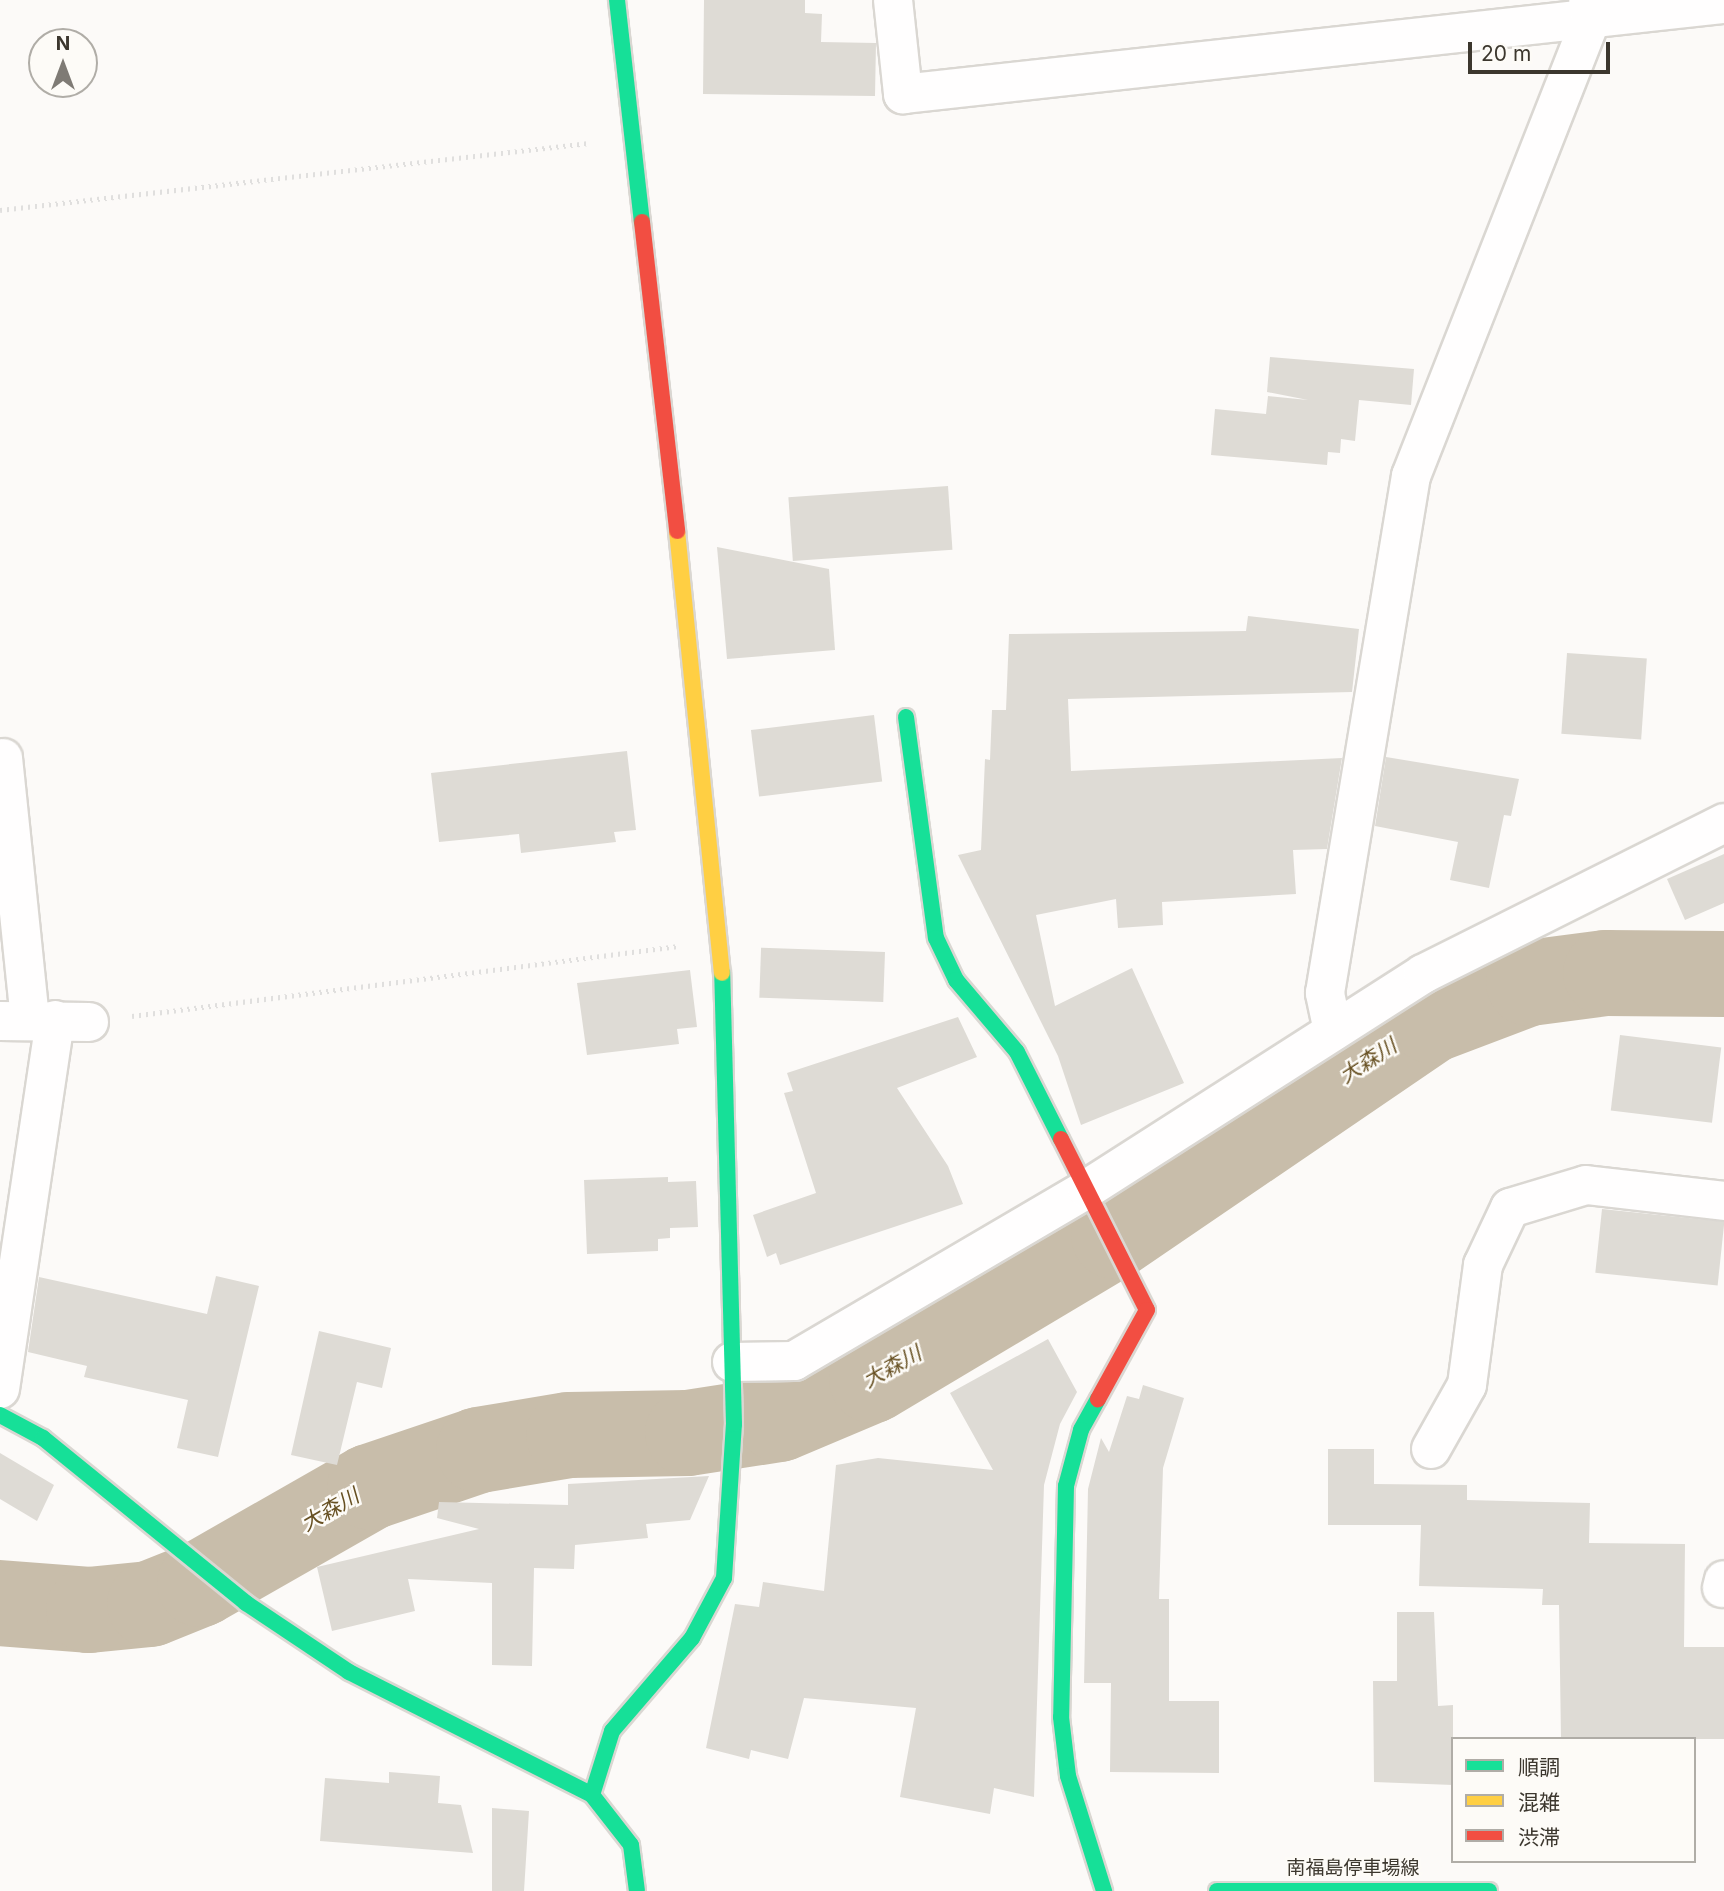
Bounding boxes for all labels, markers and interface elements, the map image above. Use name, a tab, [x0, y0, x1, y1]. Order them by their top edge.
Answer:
north arrow	[28, 28, 98, 98]
scale bar	[1472, 28, 1614, 72]
text: N	[56, 32, 70, 55]
text: 20 m	[1481, 41, 1531, 66]
water label: 大森川	[1335, 1033, 1401, 1089]
water label: 大森川	[858, 1341, 926, 1393]
water label: 大森川	[296, 1483, 364, 1537]
legend	[1451, 1737, 1696, 1863]
text: 順調	[1518, 1755, 1560, 1780]
text: 混雑	[1518, 1790, 1560, 1815]
text: 渋滞	[1518, 1825, 1560, 1850]
street label: 南福島停車場線	[1287, 1857, 1419, 1879]

